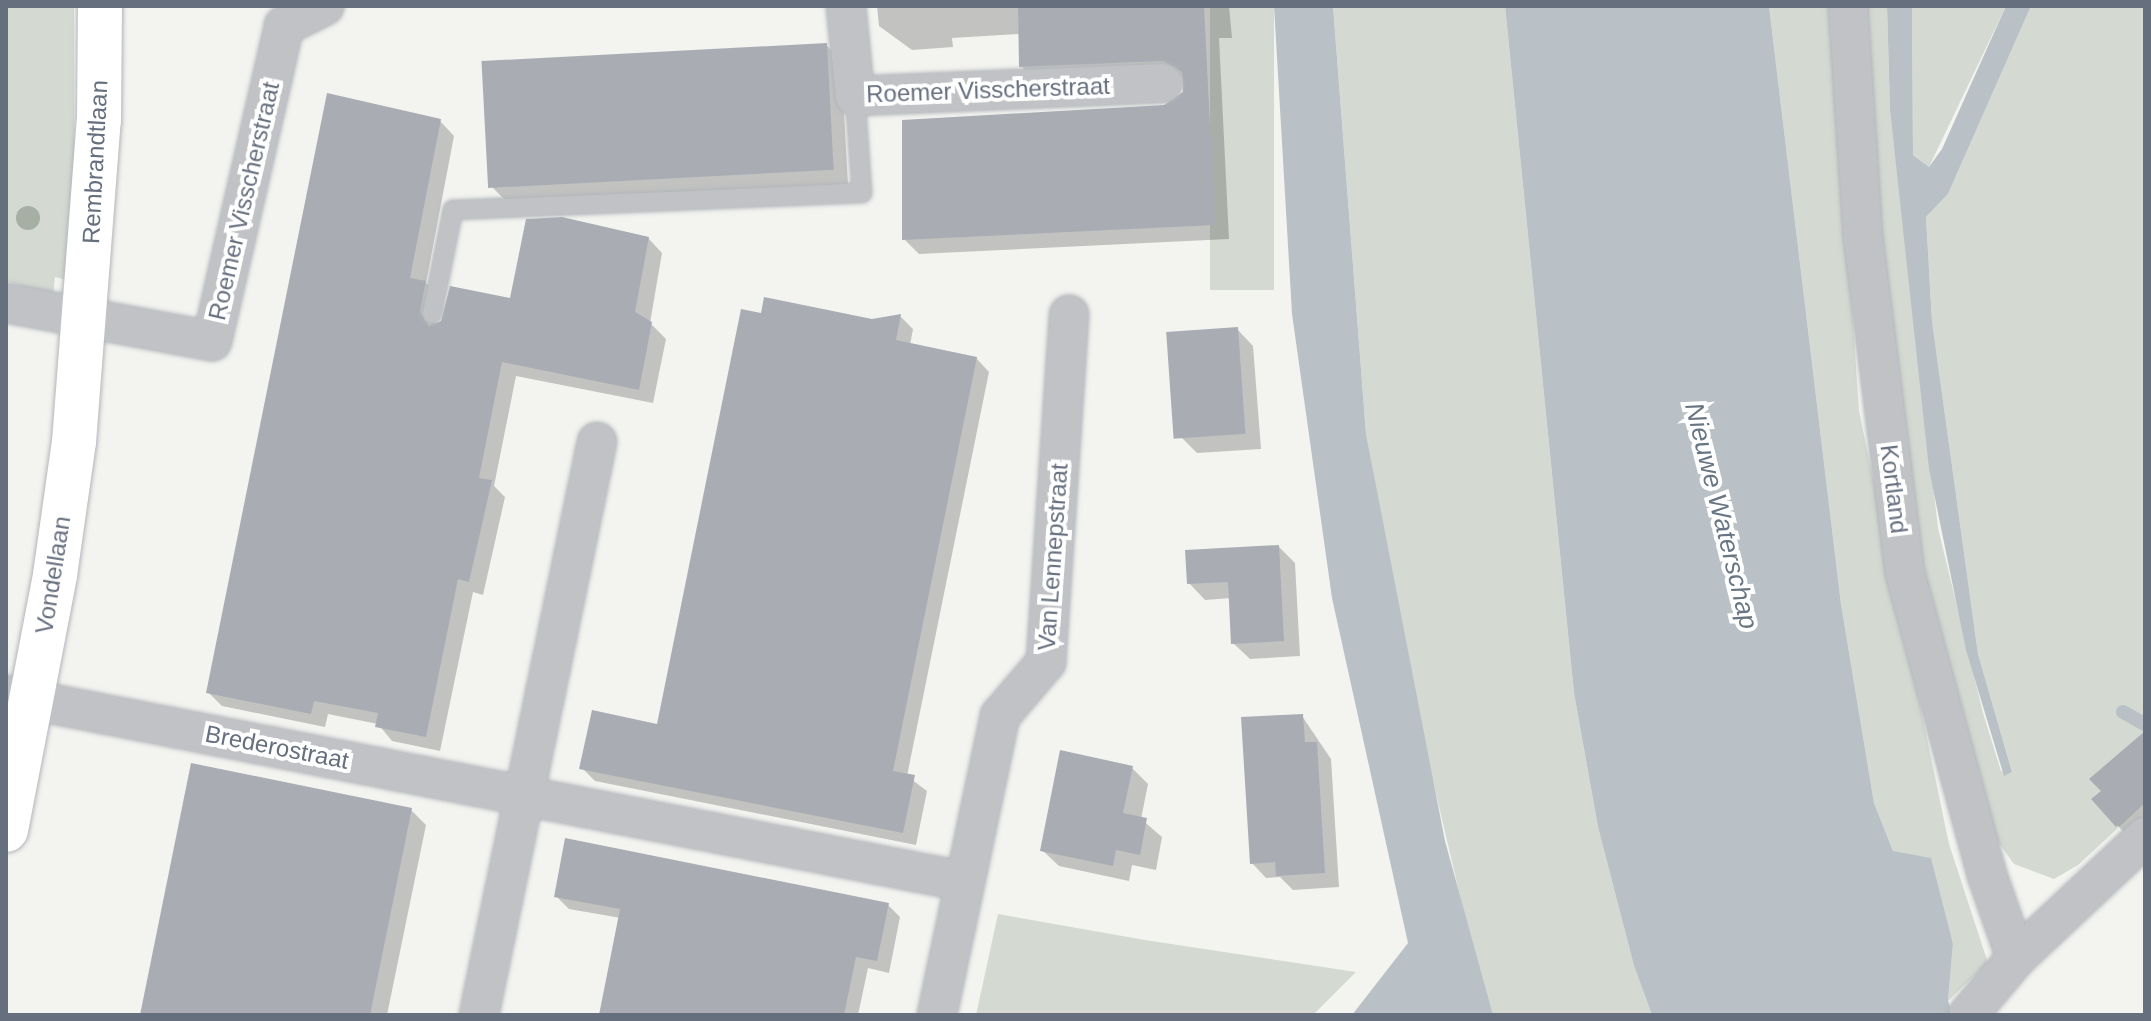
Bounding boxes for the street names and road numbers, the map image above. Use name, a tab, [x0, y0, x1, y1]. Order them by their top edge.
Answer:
street label: Roemer Visscherstraat	[866, 71, 1110, 109]
street label: Rembrandtlaan	[76, 79, 114, 245]
street label: Roemer Visscherstraat	[203, 79, 285, 323]
street label: Kortland	[1874, 443, 1914, 535]
street label: Van Lennepstraat	[1032, 462, 1074, 652]
street label: Vondellaan	[29, 514, 77, 636]
street label: Brederostraat	[203, 719, 351, 775]

